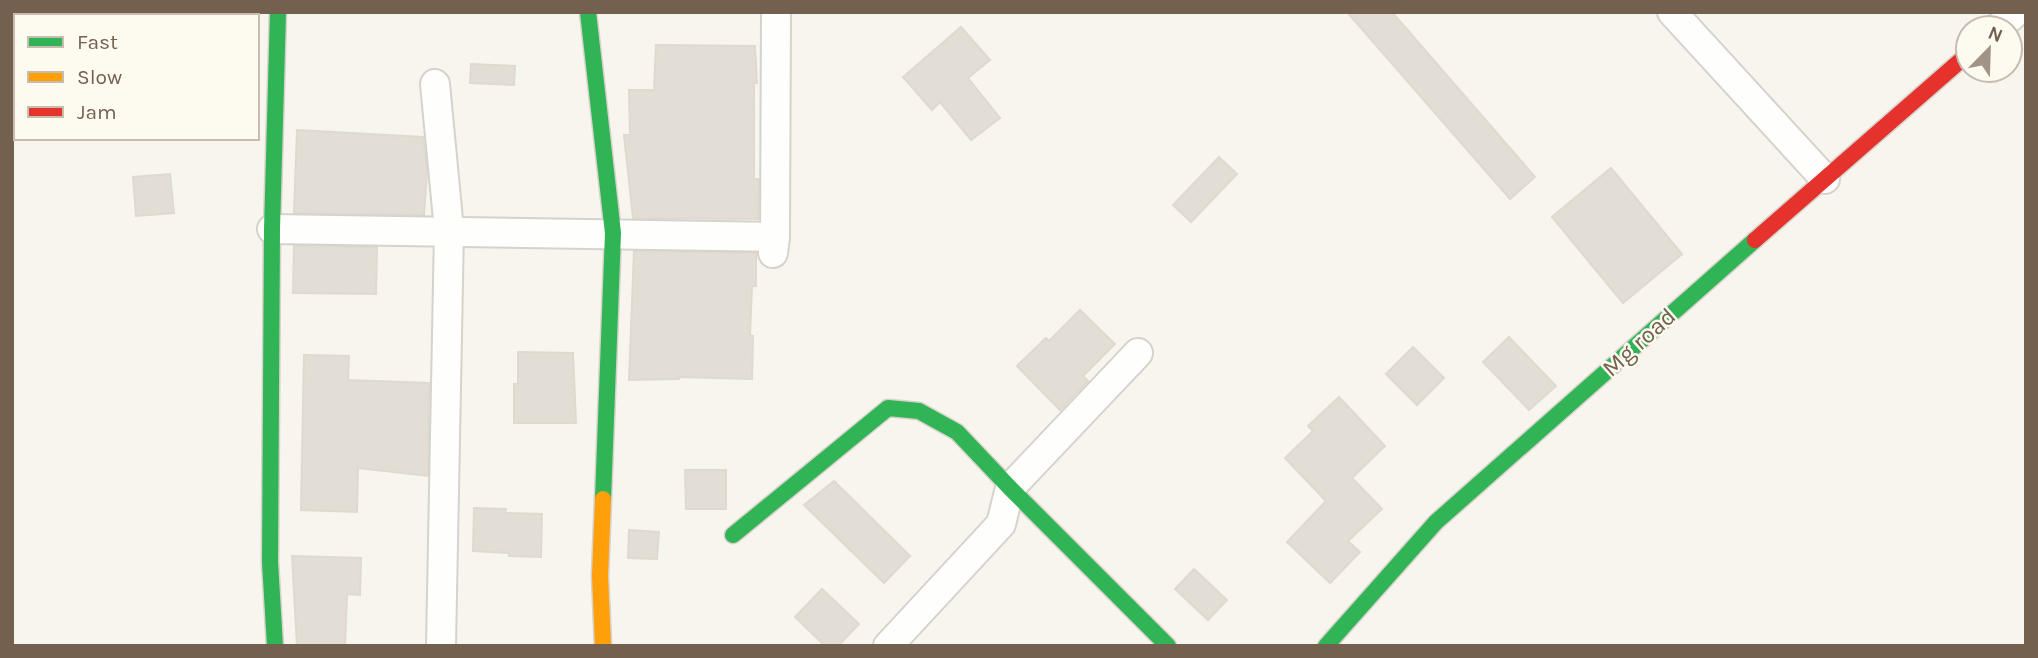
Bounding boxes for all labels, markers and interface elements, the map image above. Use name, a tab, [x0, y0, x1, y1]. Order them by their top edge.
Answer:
legend	[14, 14, 259, 140]
north arrow	[1954, 14, 2024, 84]
text: N	[1985, 21, 2006, 47]
text: Fast	[77, 30, 118, 54]
text: Slow	[77, 65, 122, 89]
text: Jam	[77, 100, 117, 124]
street label: Mg road	[1597, 302, 1681, 382]

